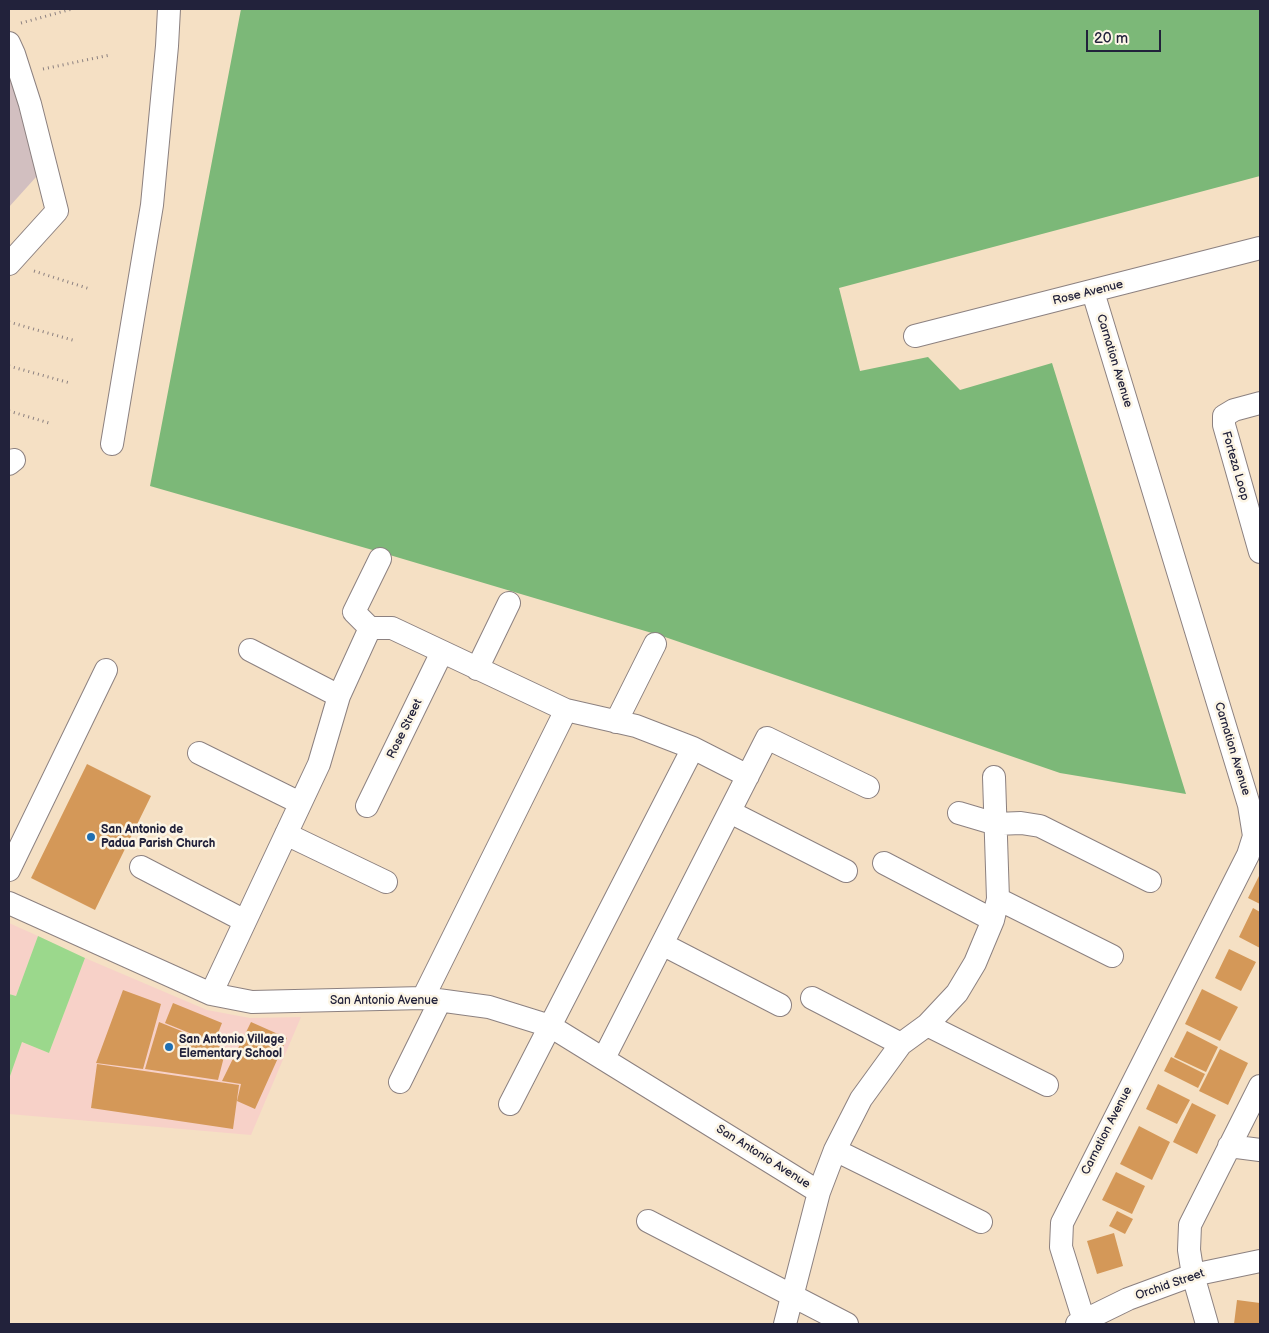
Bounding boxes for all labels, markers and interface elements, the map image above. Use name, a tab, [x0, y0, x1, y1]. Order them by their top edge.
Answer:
scale bar	[1089, 20, 1164, 52]
text: 20 m	[1094, 29, 1128, 48]
street label: Rose Avenue	[1051, 277, 1125, 309]
street label: Carnation Avenue	[1093, 313, 1135, 409]
street label: Forteza Loop	[1218, 430, 1252, 502]
street label: Rose Street	[384, 697, 426, 761]
street label: Carnation Avenue	[1211, 701, 1253, 797]
place label: San Antonio de Padua Parish Church	[101, 823, 215, 851]
marker: San Antonio de Padua Parish Church	[85, 831, 97, 843]
street label: San Antonio Avenue	[330, 994, 438, 1008]
place label: San Antonio Village Elementary School	[179, 1033, 284, 1061]
marker: San Antonio Village Elementary School	[163, 1041, 175, 1053]
street label: Carnation Avenue	[1079, 1085, 1135, 1177]
street label: San Antonio Avenue	[713, 1122, 813, 1192]
street label: Orchid Street	[1134, 1266, 1206, 1304]

